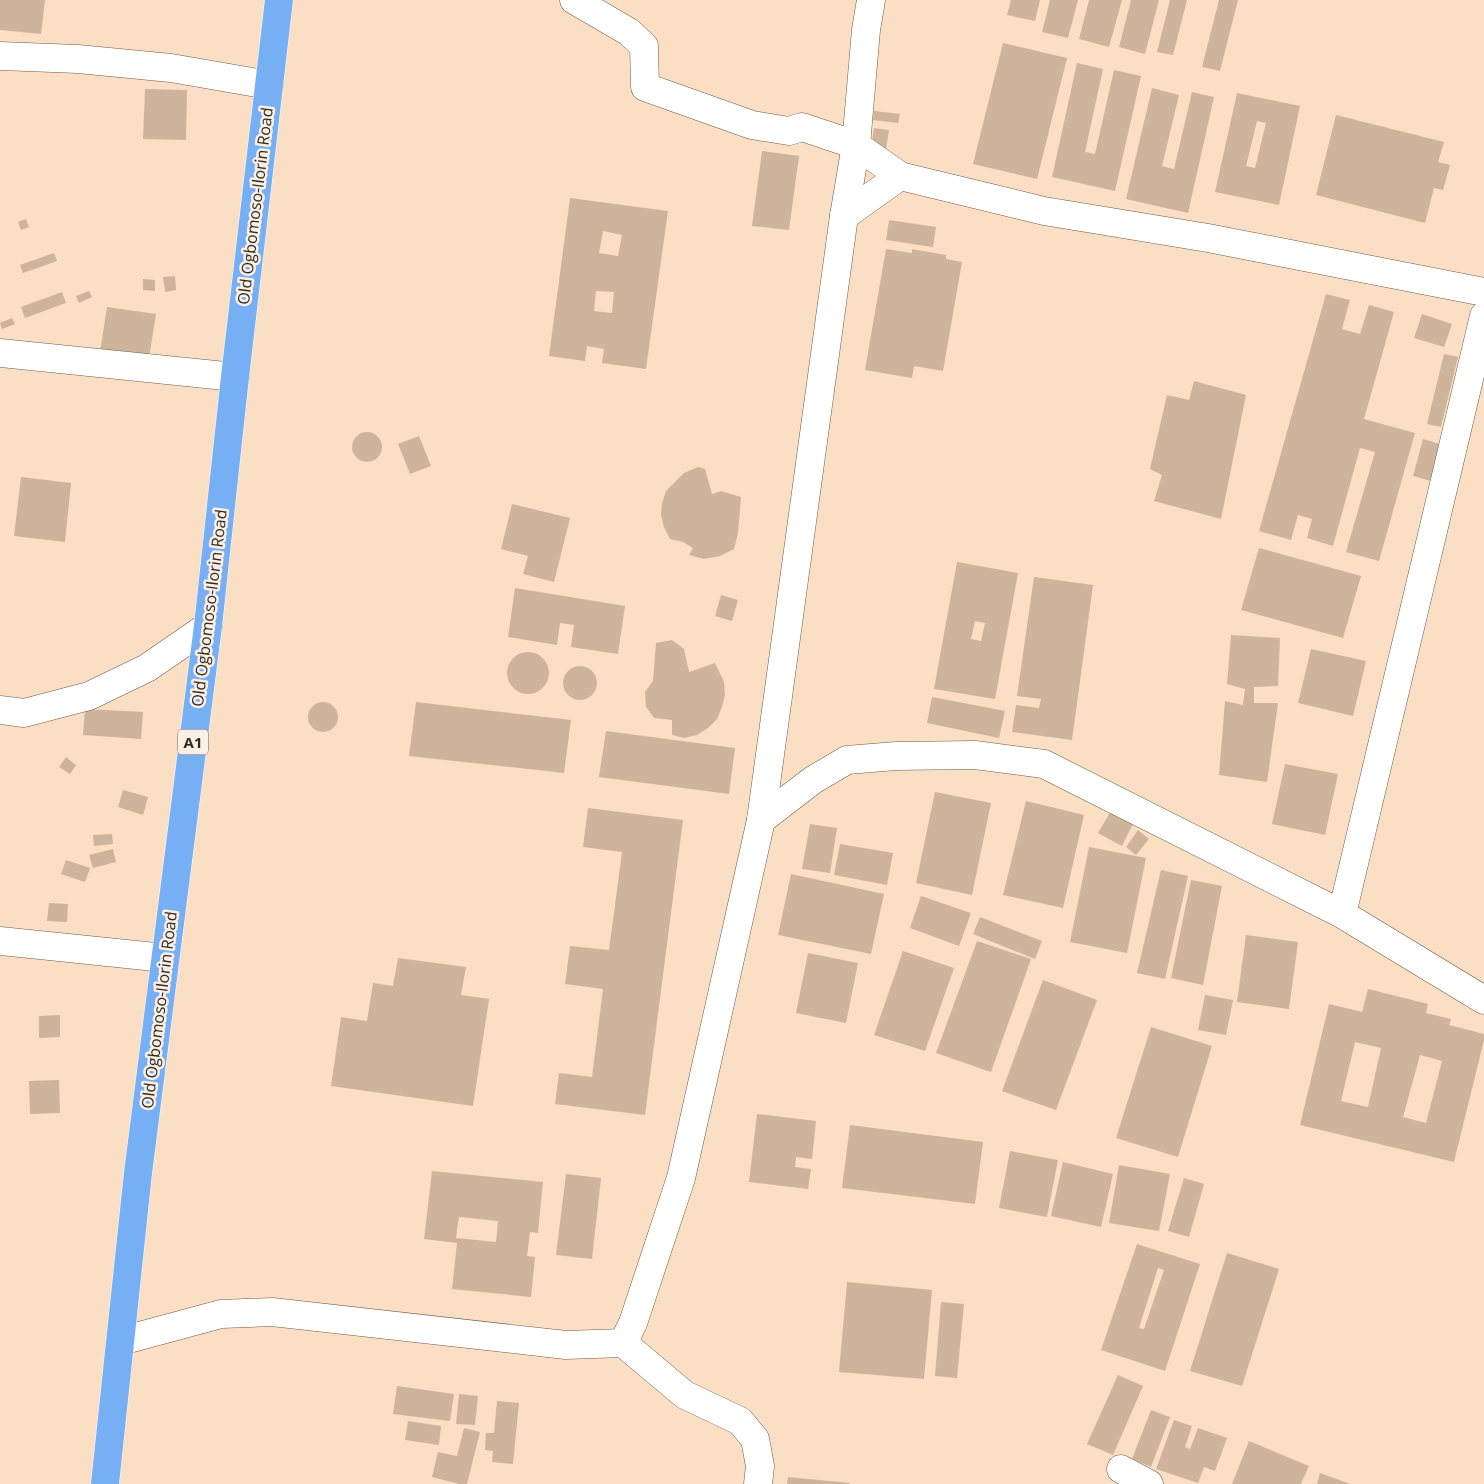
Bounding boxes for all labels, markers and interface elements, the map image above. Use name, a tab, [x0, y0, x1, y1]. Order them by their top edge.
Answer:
street label: Old Ogbomoso-Ilorin Road	[232, 106, 278, 306]
street label: Old Ogbomoso-Ilorin Road	[186, 508, 232, 708]
road number: A1	[178, 730, 208, 754]
street label: Old Ogbomoso-Ilorin Road	[136, 910, 182, 1110]

